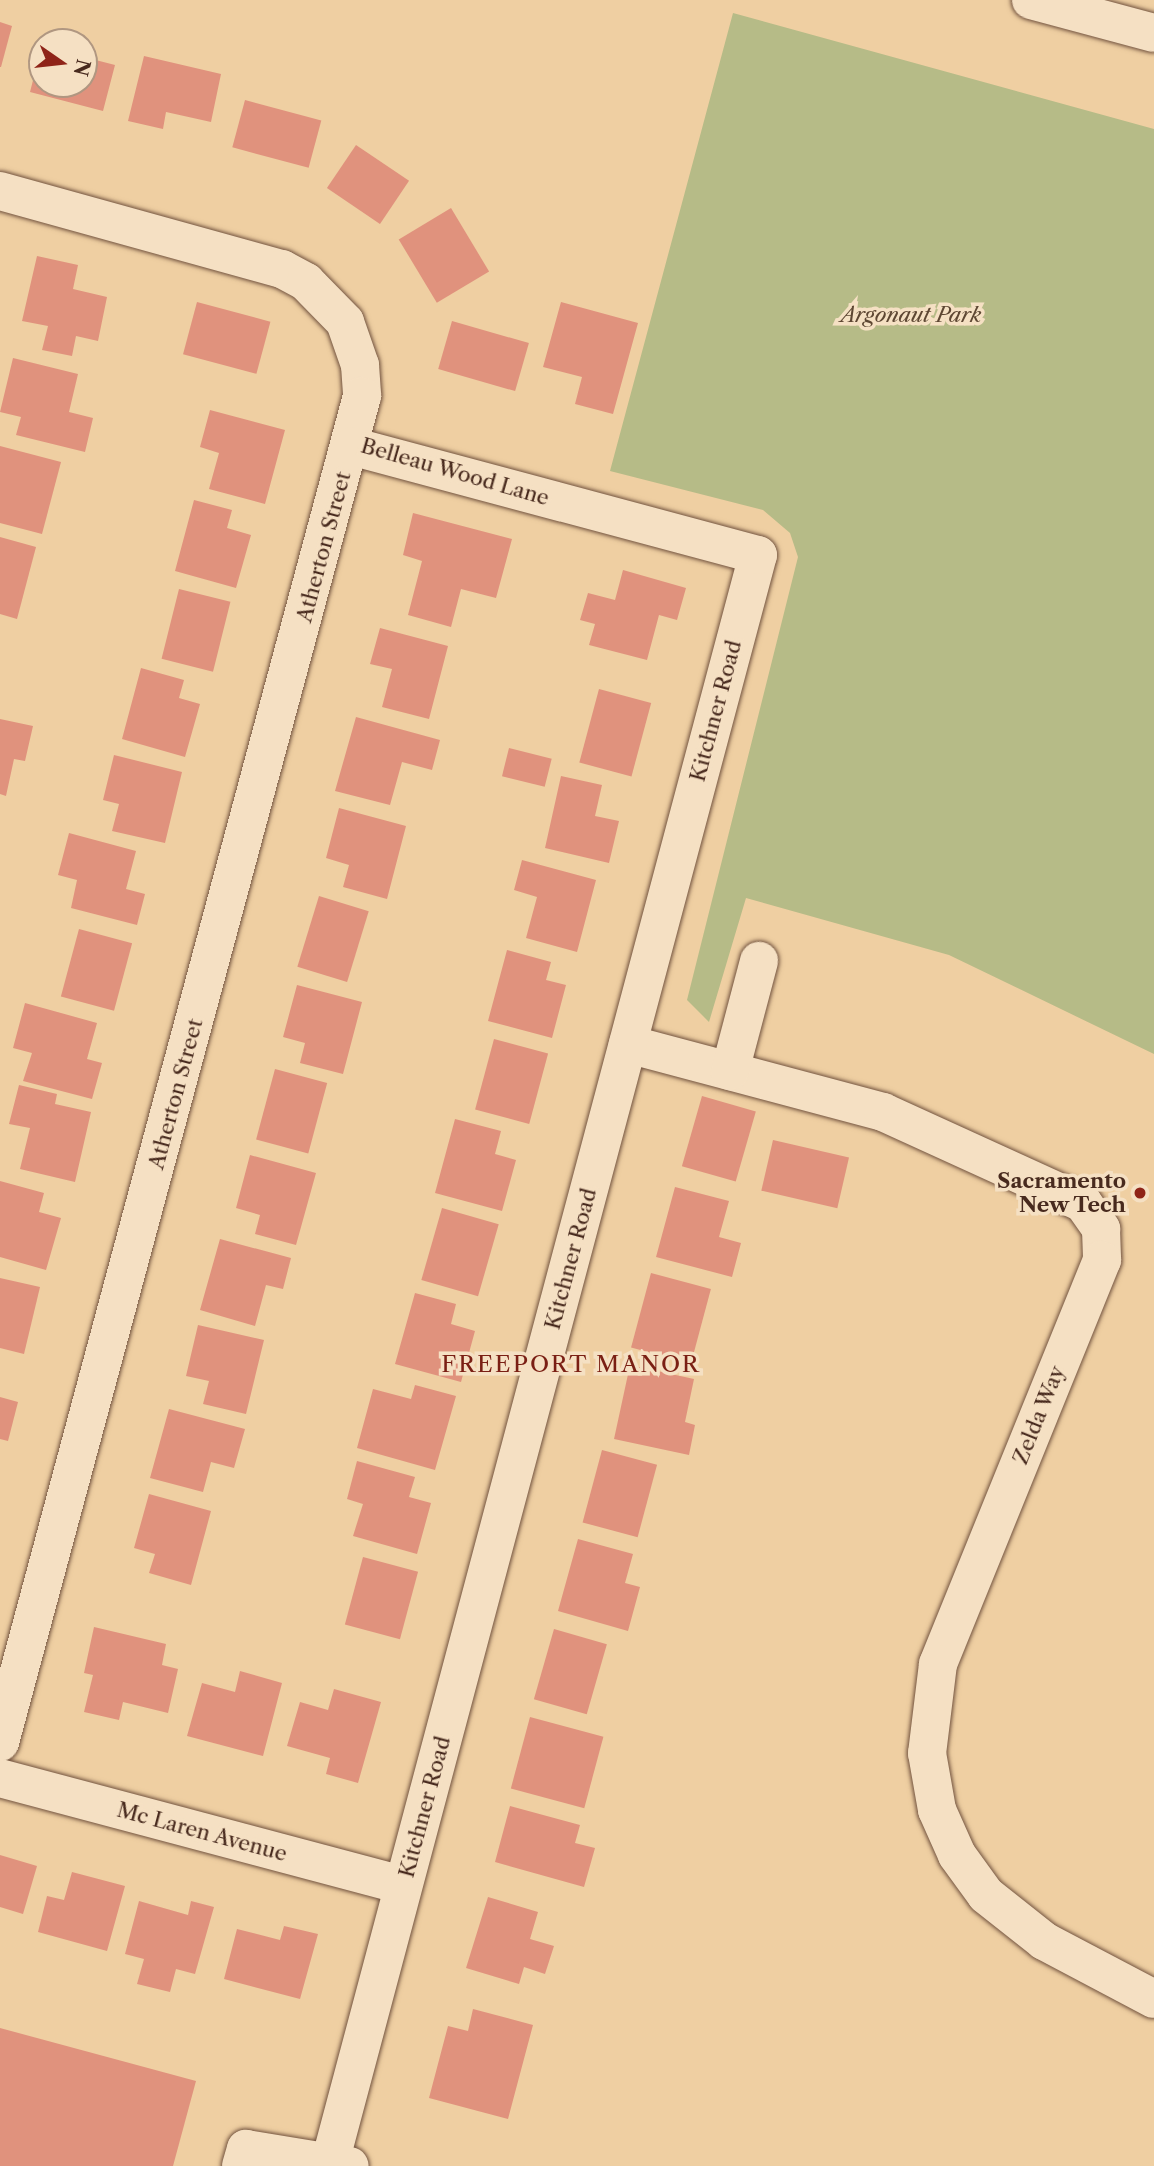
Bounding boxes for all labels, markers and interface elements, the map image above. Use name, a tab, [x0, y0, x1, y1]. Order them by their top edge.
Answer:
north arrow	[28, 28, 98, 98]
text: N	[69, 57, 95, 79]
park label: Argonaut Park	[841, 302, 981, 328]
street label: Belleau Wood Lane	[358, 433, 552, 511]
street label: Atherton Street	[292, 469, 356, 625]
street label: Kitchner Road	[685, 637, 747, 785]
street label: Atherton Street	[144, 1016, 208, 1172]
place label: Sacramento New Tech	[997, 1168, 1126, 1218]
street label: Kitchner Road	[540, 1185, 602, 1333]
marker: Sacramento New Tech	[1132, 1185, 1148, 1201]
district label: FREEPORT MANOR	[443, 1350, 699, 1378]
street label: Zelda Way	[1008, 1362, 1070, 1468]
street label: Kitchner Road	[394, 1733, 456, 1881]
street label: Mc Laren Avenue	[114, 1797, 290, 1867]

